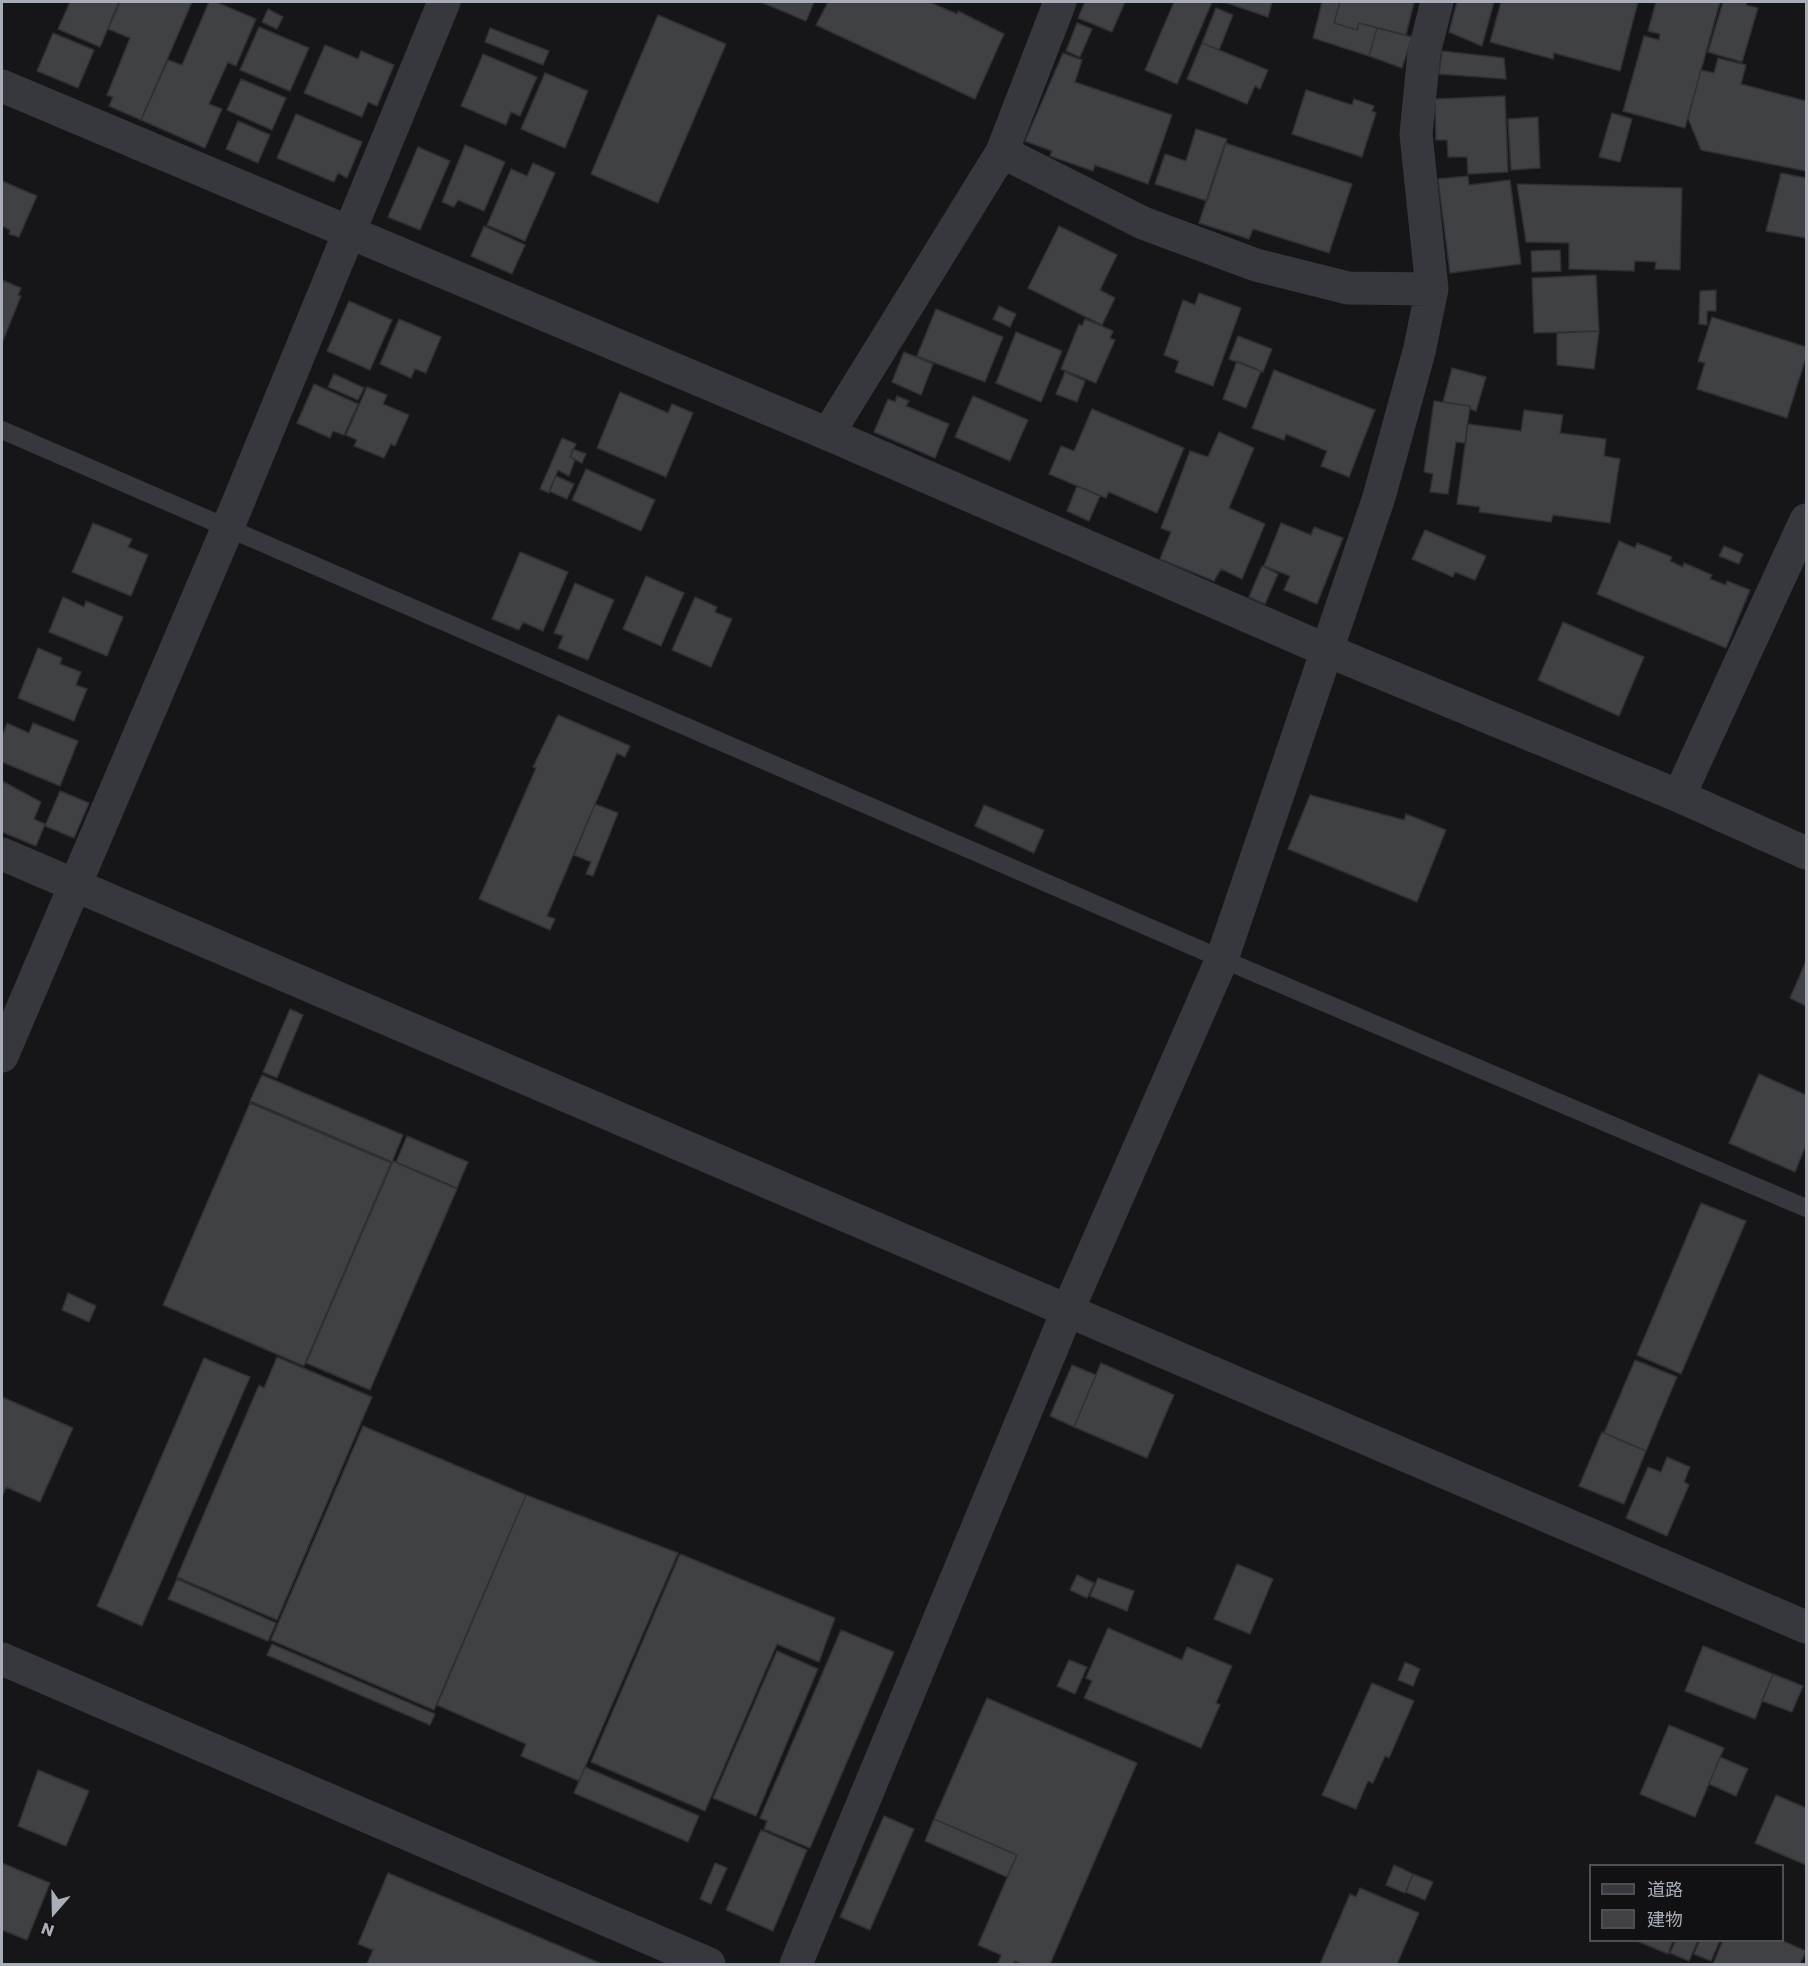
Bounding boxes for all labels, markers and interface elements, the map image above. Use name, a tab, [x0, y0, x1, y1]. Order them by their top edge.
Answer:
legend	[1589, 1864, 1784, 1942]
text: 道路	[1647, 1877, 1683, 1902]
north arrow	[24, 1882, 84, 1942]
text: 建物	[1647, 1907, 1683, 1932]
text: N	[38, 1917, 57, 1942]

